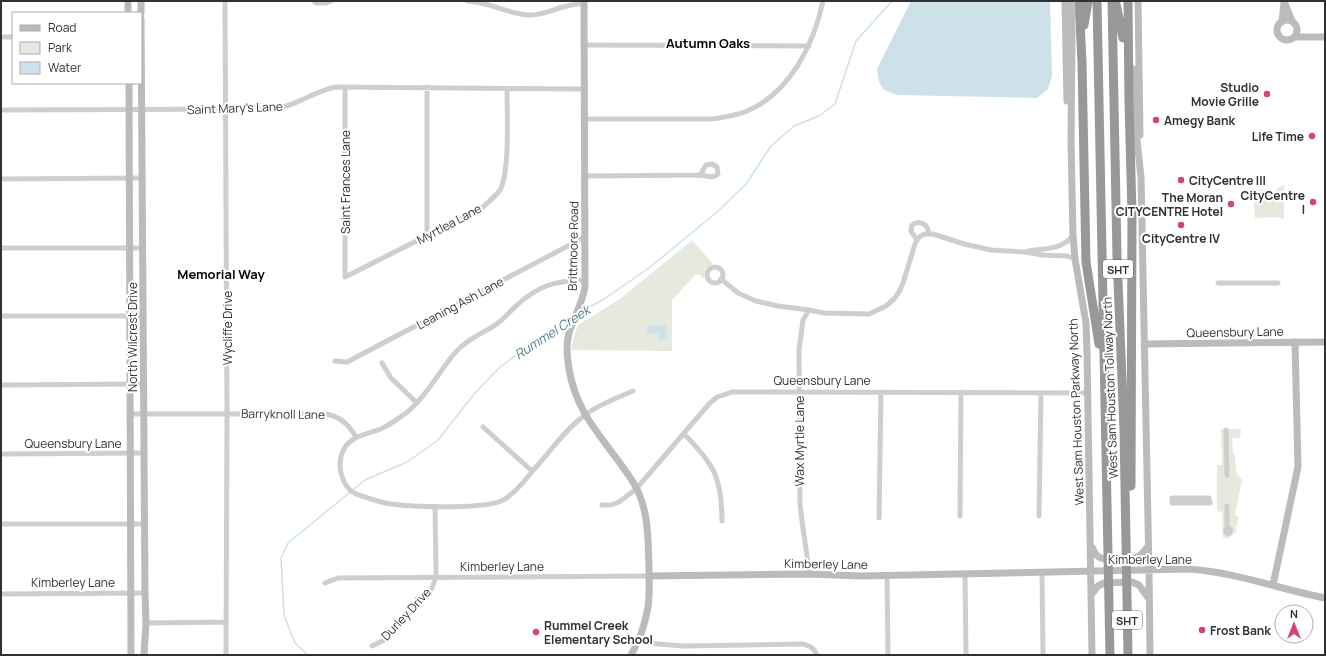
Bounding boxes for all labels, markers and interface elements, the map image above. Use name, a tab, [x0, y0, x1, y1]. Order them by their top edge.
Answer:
legend	[12, 12, 142, 84]
text: Road	[48, 19, 76, 36]
district label: Autumn Oaks	[666, 34, 750, 52]
text: Park	[48, 39, 73, 56]
text: Water	[48, 59, 82, 76]
place label: Studio Movie Grille	[1191, 79, 1259, 110]
marker: Studio Movie Grille	[1262, 89, 1272, 99]
street label: Saint Mary's Lane	[187, 98, 283, 118]
place label: Amegy Bank	[1164, 112, 1235, 129]
marker: Amegy Bank	[1151, 115, 1161, 125]
place label: Life Time	[1252, 128, 1304, 145]
street label: Saint Frances Lane	[337, 130, 354, 234]
marker: Life Time	[1307, 131, 1317, 141]
place label: CityCentre III	[1189, 172, 1266, 189]
marker: CityCentre III	[1176, 175, 1186, 185]
place label: CityCentre I	[1241, 187, 1305, 218]
place label: The Moran CITYCENTRE Hotel	[1116, 189, 1223, 220]
marker: CityCentre I	[1308, 197, 1318, 207]
marker: The Moran CITYCENTRE Hotel	[1226, 199, 1236, 209]
street label: Myrtlea Lane	[414, 200, 484, 248]
street label: Brittmoore Road	[564, 201, 582, 291]
marker: CityCentre IV	[1176, 220, 1186, 230]
place label: CityCentre IV	[1142, 230, 1220, 247]
road number: SHT	[1103, 260, 1133, 278]
district label: Memorial Way	[177, 265, 265, 283]
street label: Leaning Ash Lane	[413, 273, 507, 333]
street label: North Wilcrest Drive	[124, 282, 141, 392]
street label: Wycliffe Drive	[219, 291, 236, 365]
street label: West Sam Houston Tollway North	[1098, 297, 1122, 479]
water label: Rummel Creek	[511, 299, 595, 363]
street label: West Sam Houston Parkway North	[1064, 318, 1088, 506]
street label: Queensbury Lane	[1186, 323, 1284, 341]
street label: Queensbury Lane	[773, 372, 871, 389]
street label: Wax Myrtle Lane	[791, 396, 808, 486]
street label: Barryknoll Lane	[241, 405, 325, 423]
street label: Queensbury Lane	[24, 435, 122, 452]
street label: Kimberley Lane	[1108, 551, 1192, 568]
street label: Kimberley Lane	[784, 555, 868, 573]
street label: Kimberley Lane	[460, 558, 544, 575]
street label: Kimberley Lane	[31, 574, 115, 591]
street label: Durley Drive	[377, 584, 435, 644]
north arrow	[1274, 604, 1314, 644]
text: N	[1290, 606, 1298, 621]
road number: SHT	[1112, 611, 1142, 629]
place label: Rummel Creek Elementary School	[544, 617, 653, 648]
place label: Frost Bank	[1210, 622, 1271, 639]
marker: Frost Bank	[1197, 625, 1207, 635]
marker: Rummel Creek Elementary School	[531, 627, 541, 637]

